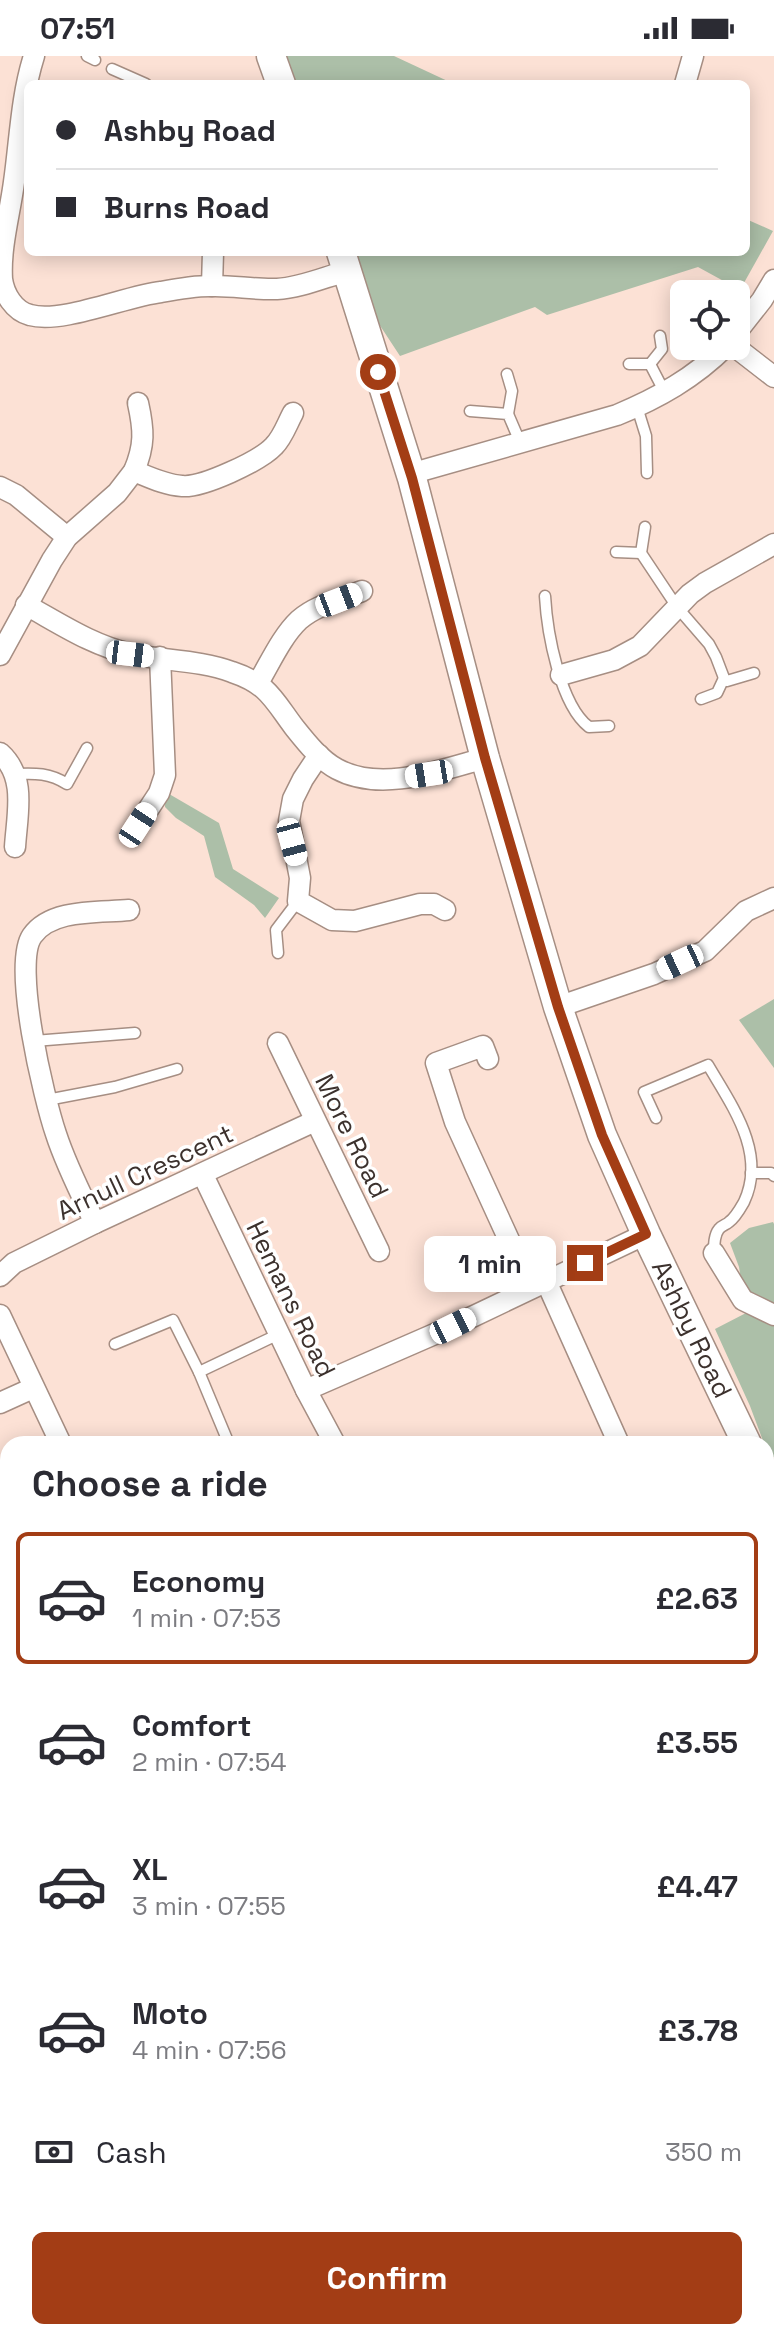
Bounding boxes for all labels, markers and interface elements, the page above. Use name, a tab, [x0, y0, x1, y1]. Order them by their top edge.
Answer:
text: 07:51	[40, 9, 115, 48]
text: Ashby Road	[104, 111, 276, 150]
text: Burns Road	[104, 188, 270, 227]
map controls	[670, 280, 750, 360]
button: locate	[670, 280, 750, 360]
route start	[360, 354, 396, 390]
car	[312, 580, 366, 620]
car	[105, 639, 155, 669]
car	[403, 758, 455, 790]
car	[115, 798, 161, 852]
car	[274, 816, 310, 868]
car	[653, 941, 707, 983]
street label: More Road	[307, 1068, 397, 1204]
street label: Arnull Crescent	[51, 1116, 239, 1228]
street label: Hemans Road	[238, 1215, 344, 1383]
callout: 1 min	[425, 1235, 557, 1291]
route end	[567, 1245, 603, 1281]
text: 1 min	[458, 1247, 522, 1281]
street label: Ashby Road	[644, 1255, 740, 1403]
car	[426, 1305, 480, 1347]
text: Choose a ride	[32, 1461, 268, 1507]
icon: car	[36, 1562, 108, 1634]
text: Economy	[132, 1562, 265, 1601]
text: £2.63	[656, 1579, 738, 1618]
text: 1 min · 07:53	[132, 1601, 281, 1635]
icon: car	[36, 1706, 108, 1778]
text: Comfort	[132, 1706, 251, 1745]
text: £3.55	[656, 1723, 738, 1762]
text: 2 min · 07:54	[132, 1745, 287, 1779]
icon: car	[36, 1850, 108, 1922]
text: XL	[132, 1850, 168, 1889]
text: £4.47	[656, 1867, 738, 1906]
text: 3 min · 07:55	[132, 1889, 286, 1923]
icon: car	[36, 1994, 108, 2066]
text: Moto	[132, 1994, 208, 2033]
text: £3.78	[658, 2011, 738, 2050]
text: 4 min · 07:56	[132, 2033, 287, 2067]
icon: cash	[32, 2130, 76, 2174]
text: Cash	[96, 2133, 167, 2172]
text: 350 m	[665, 2135, 742, 2169]
button: Confirm	[32, 2232, 742, 2324]

